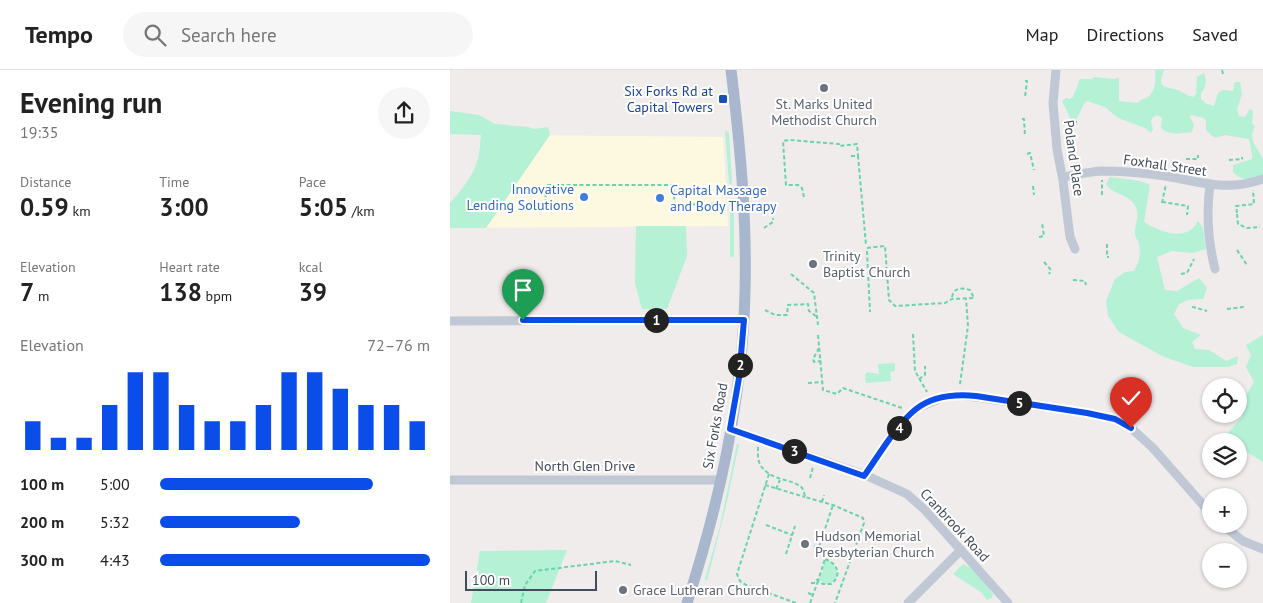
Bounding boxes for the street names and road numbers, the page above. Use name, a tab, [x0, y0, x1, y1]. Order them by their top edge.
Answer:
street label: Poland Place	[1060, 119, 1088, 197]
street label: Foxhall Street	[1122, 150, 1208, 180]
street label: Six Forks Road	[699, 381, 731, 471]
street label: North Glen Drive	[535, 457, 635, 475]
street label: Cranbrook Road	[916, 484, 994, 566]

